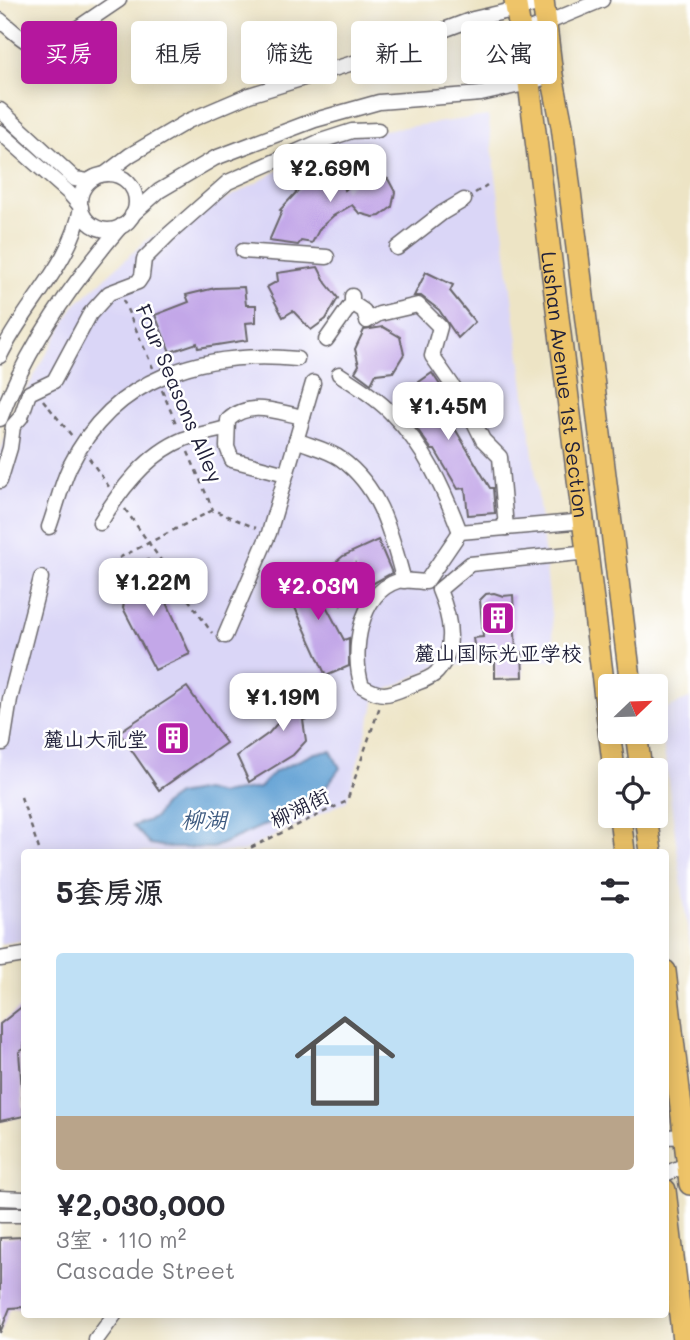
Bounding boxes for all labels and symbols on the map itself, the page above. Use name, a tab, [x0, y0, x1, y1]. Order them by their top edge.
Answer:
pin: ¥2.69M	[273, 144, 387, 204]
street label: Lushan Avenue 1st Section	[536, 250, 596, 519]
street label: Four Seasons Alley	[130, 300, 230, 486]
pin: ¥1.45M	[391, 382, 505, 442]
pin: ¥1.22M	[96, 558, 210, 618]
pin: ¥2.03M	[261, 562, 375, 622]
building icon: 麓山国际光亚学校	[479, 599, 517, 637]
place label: 麓山国际光亚学校	[414, 639, 582, 666]
pin: ¥1.19M	[226, 674, 340, 733]
north arrow	[598, 674, 668, 744]
building icon: 麓山大礼堂	[154, 719, 192, 757]
place label: 麓山大礼堂	[43, 725, 148, 752]
street label: 柳湖街	[265, 781, 333, 833]
water label: 柳湖	[181, 804, 229, 834]

